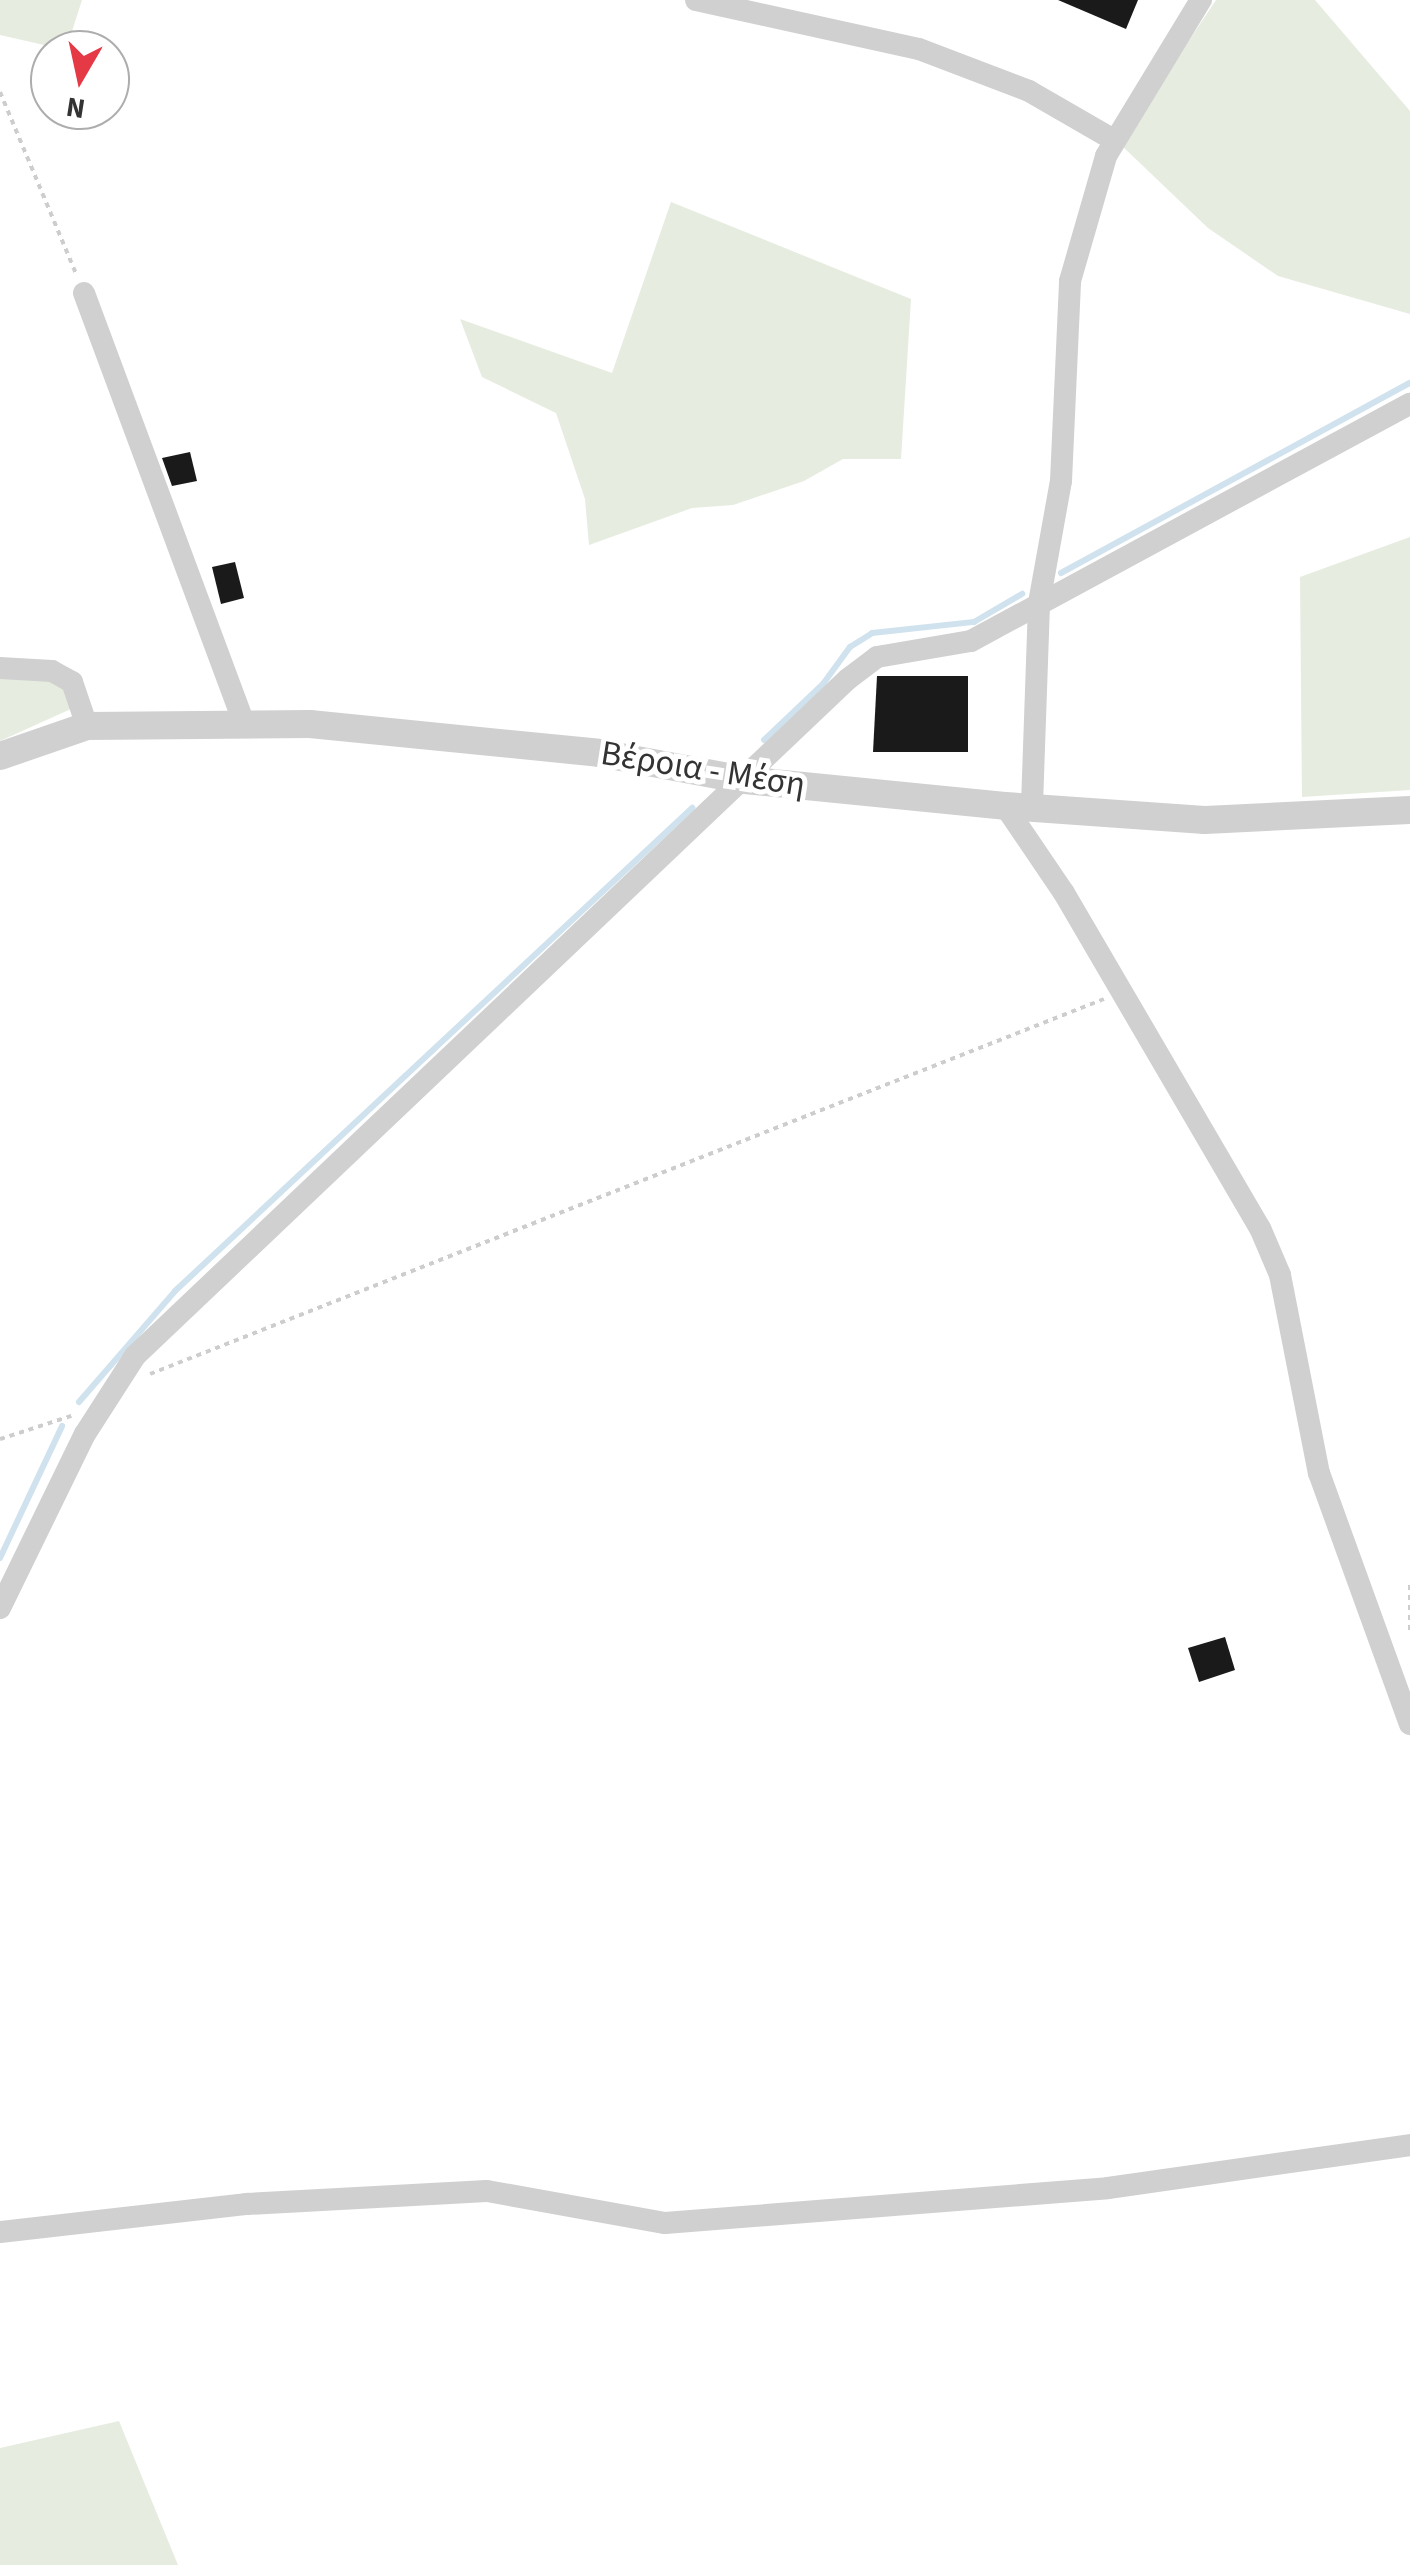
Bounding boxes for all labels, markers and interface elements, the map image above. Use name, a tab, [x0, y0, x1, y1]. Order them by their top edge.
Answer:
north arrow	[30, 30, 130, 130]
text: N	[63, 86, 88, 129]
street label: Βέροια - Μέση	[598, 732, 808, 806]

